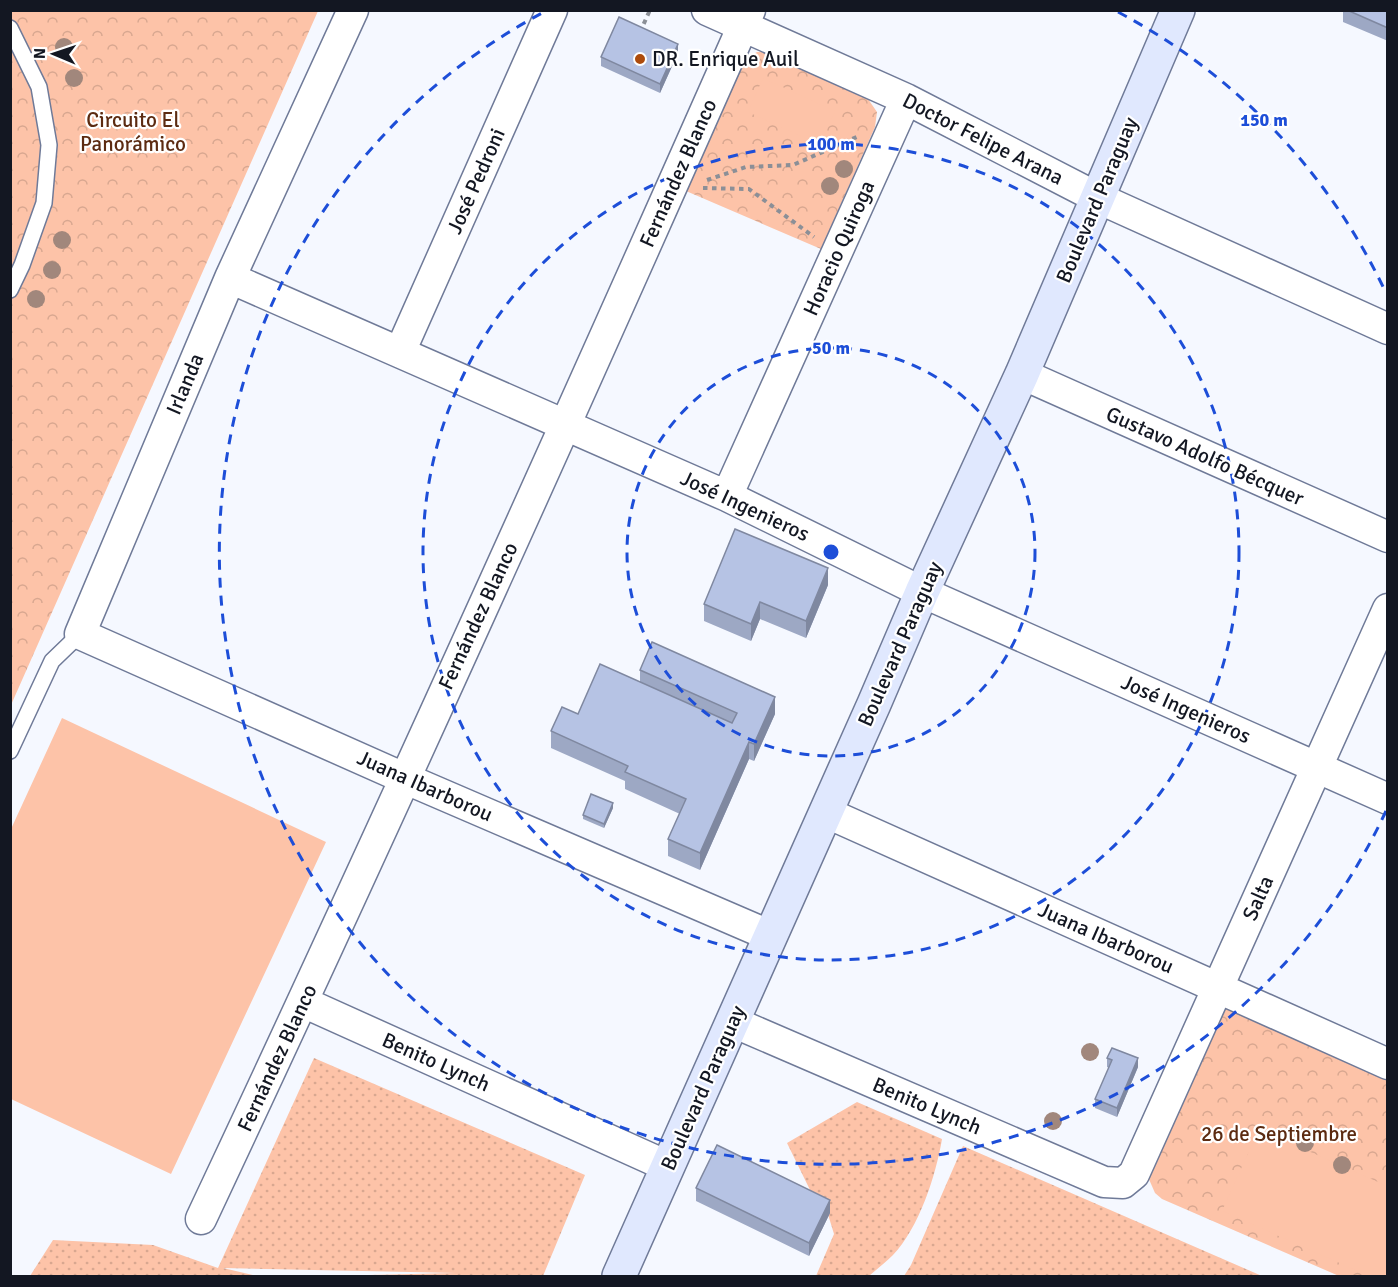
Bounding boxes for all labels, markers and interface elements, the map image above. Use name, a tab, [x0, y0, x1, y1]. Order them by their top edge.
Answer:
north arrow	[24, 24, 84, 84]
place label: DR. Enrique Auil	[652, 46, 799, 72]
text: N	[30, 48, 50, 59]
marker: DR. Enrique Auil	[633, 52, 647, 66]
street label: Doctor Felipe Arana	[898, 87, 1068, 191]
street label: Fernández Blanco	[634, 95, 722, 251]
park label: Circuito El Panorámico	[80, 107, 186, 157]
text: 150 m	[1240, 109, 1288, 131]
street label: Boulevard Paraguay	[1050, 113, 1144, 287]
street label: José Pedroni	[441, 124, 511, 238]
text: 100 m	[807, 133, 855, 155]
street label: Horacio Quiroga	[798, 176, 880, 320]
text: 50 m	[812, 337, 850, 359]
street label: Irlanda	[161, 349, 209, 419]
street label: Gustavo Adolfo Bécquer	[1102, 401, 1308, 511]
street label: José Ingenieros	[677, 465, 813, 547]
street label: Fernández Blanco	[433, 538, 523, 694]
centre of rings	[821, 542, 841, 562]
street label: Boulevard Paraguay	[852, 557, 948, 731]
street label: José Ingenieros	[1117, 669, 1255, 749]
street label: Juana Ibarborou	[353, 745, 497, 827]
street label: Salta	[1237, 872, 1279, 924]
street label: Juana Ibarborou	[1034, 897, 1178, 979]
street label: Fernández Blanco	[232, 980, 322, 1136]
street label: Boulevard Paraguay	[655, 1001, 751, 1175]
street label: Benito Lynch	[378, 1027, 494, 1097]
street label: Benito Lynch	[869, 1071, 985, 1141]
park label: 26 de Septiembre	[1201, 1121, 1357, 1147]

